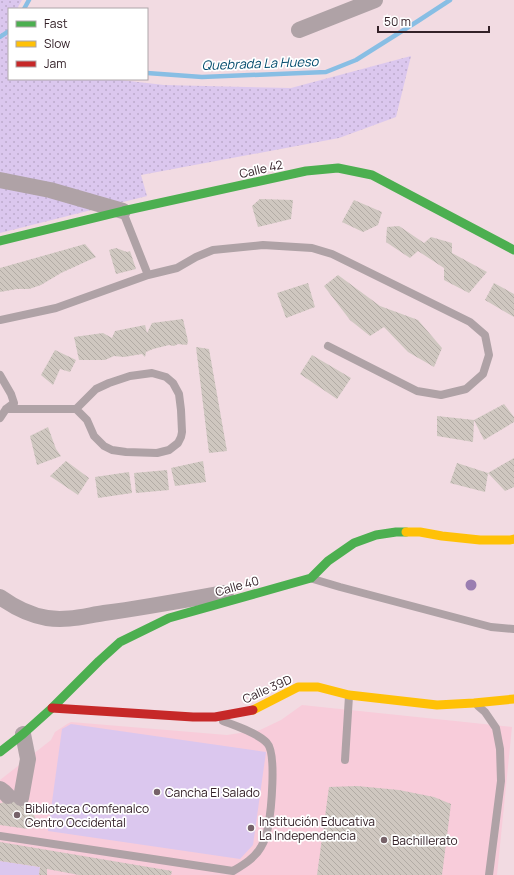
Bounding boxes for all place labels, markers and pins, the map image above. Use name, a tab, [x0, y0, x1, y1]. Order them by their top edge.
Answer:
place label: Cancha El Salado	[165, 784, 260, 801]
marker: Cancha El Salado	[152, 787, 162, 797]
place label: Biblioteca Comfenalco Centro Occidental	[25, 800, 149, 831]
marker: Biblioteca Comfenalco Centro Occidental	[12, 810, 22, 820]
place label: Institución Educativa La Independencia	[259, 813, 375, 844]
marker: Institución Educativa La Independencia	[246, 823, 256, 833]
place label: Bachillerato	[392, 832, 458, 849]
marker: Bachillerato	[379, 835, 389, 845]

